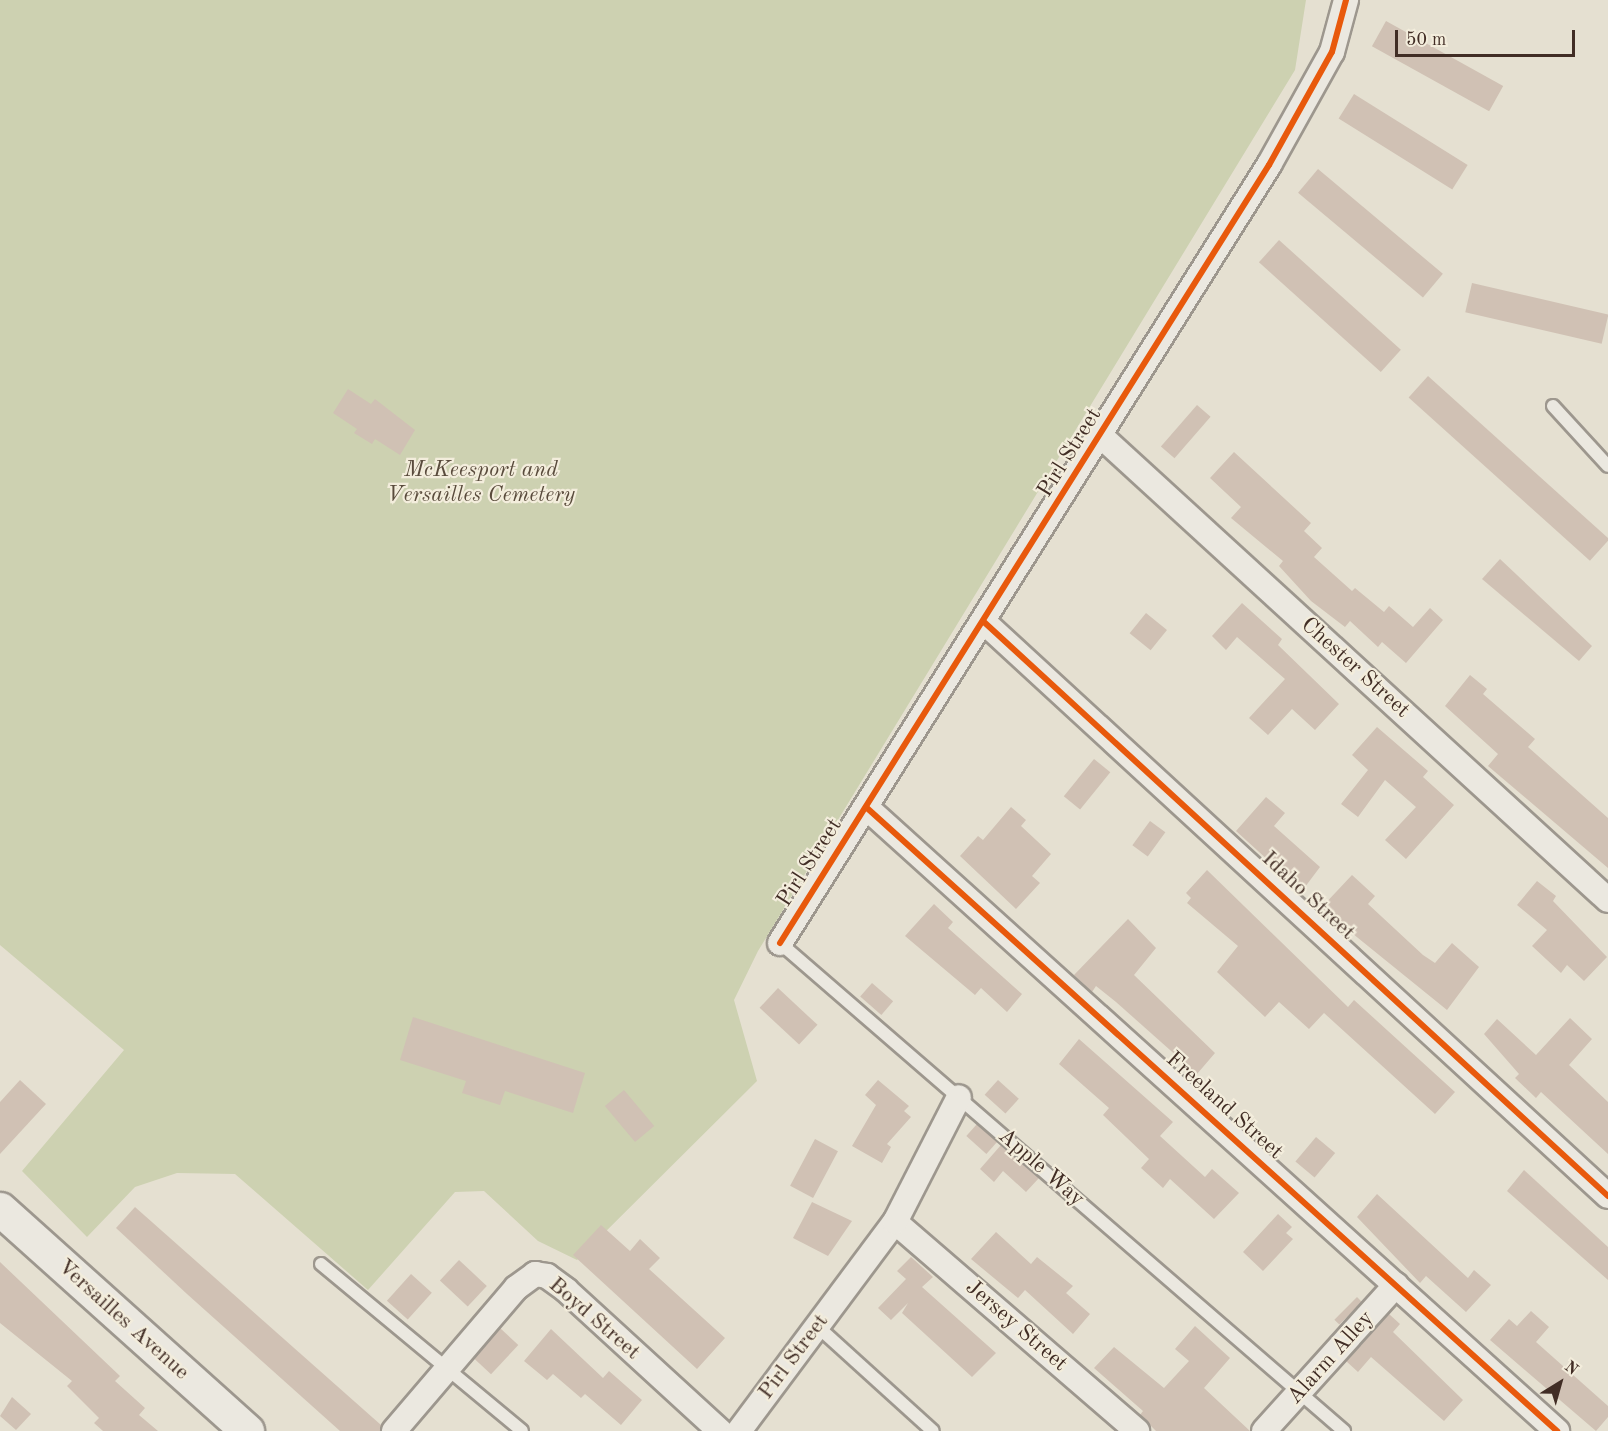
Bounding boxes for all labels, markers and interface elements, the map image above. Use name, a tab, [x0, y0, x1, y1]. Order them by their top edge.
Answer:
scale bar	[1398, 18, 1578, 56]
text: 50 m	[1406, 31, 1446, 49]
street label: Pirl Street	[1032, 403, 1108, 503]
park label: McKeesport and Versailles Cemetery	[387, 457, 575, 508]
street label: Chester Street	[1295, 612, 1415, 724]
street label: Pirl Street	[772, 814, 848, 912]
street label: Idaho Street	[1256, 846, 1360, 946]
street label: Freeland Street	[1160, 1046, 1288, 1166]
street label: Apple Way	[992, 1123, 1090, 1213]
street label: Versailles Avenue	[52, 1254, 194, 1386]
street label: Boyd Street	[543, 1272, 645, 1366]
street label: Jersey Street	[959, 1274, 1073, 1378]
street label: Alarm Alley	[1282, 1306, 1380, 1410]
street label: Pirl Street	[753, 1309, 835, 1405]
north arrow	[1530, 1353, 1590, 1413]
text: N	[1561, 1359, 1581, 1379]

